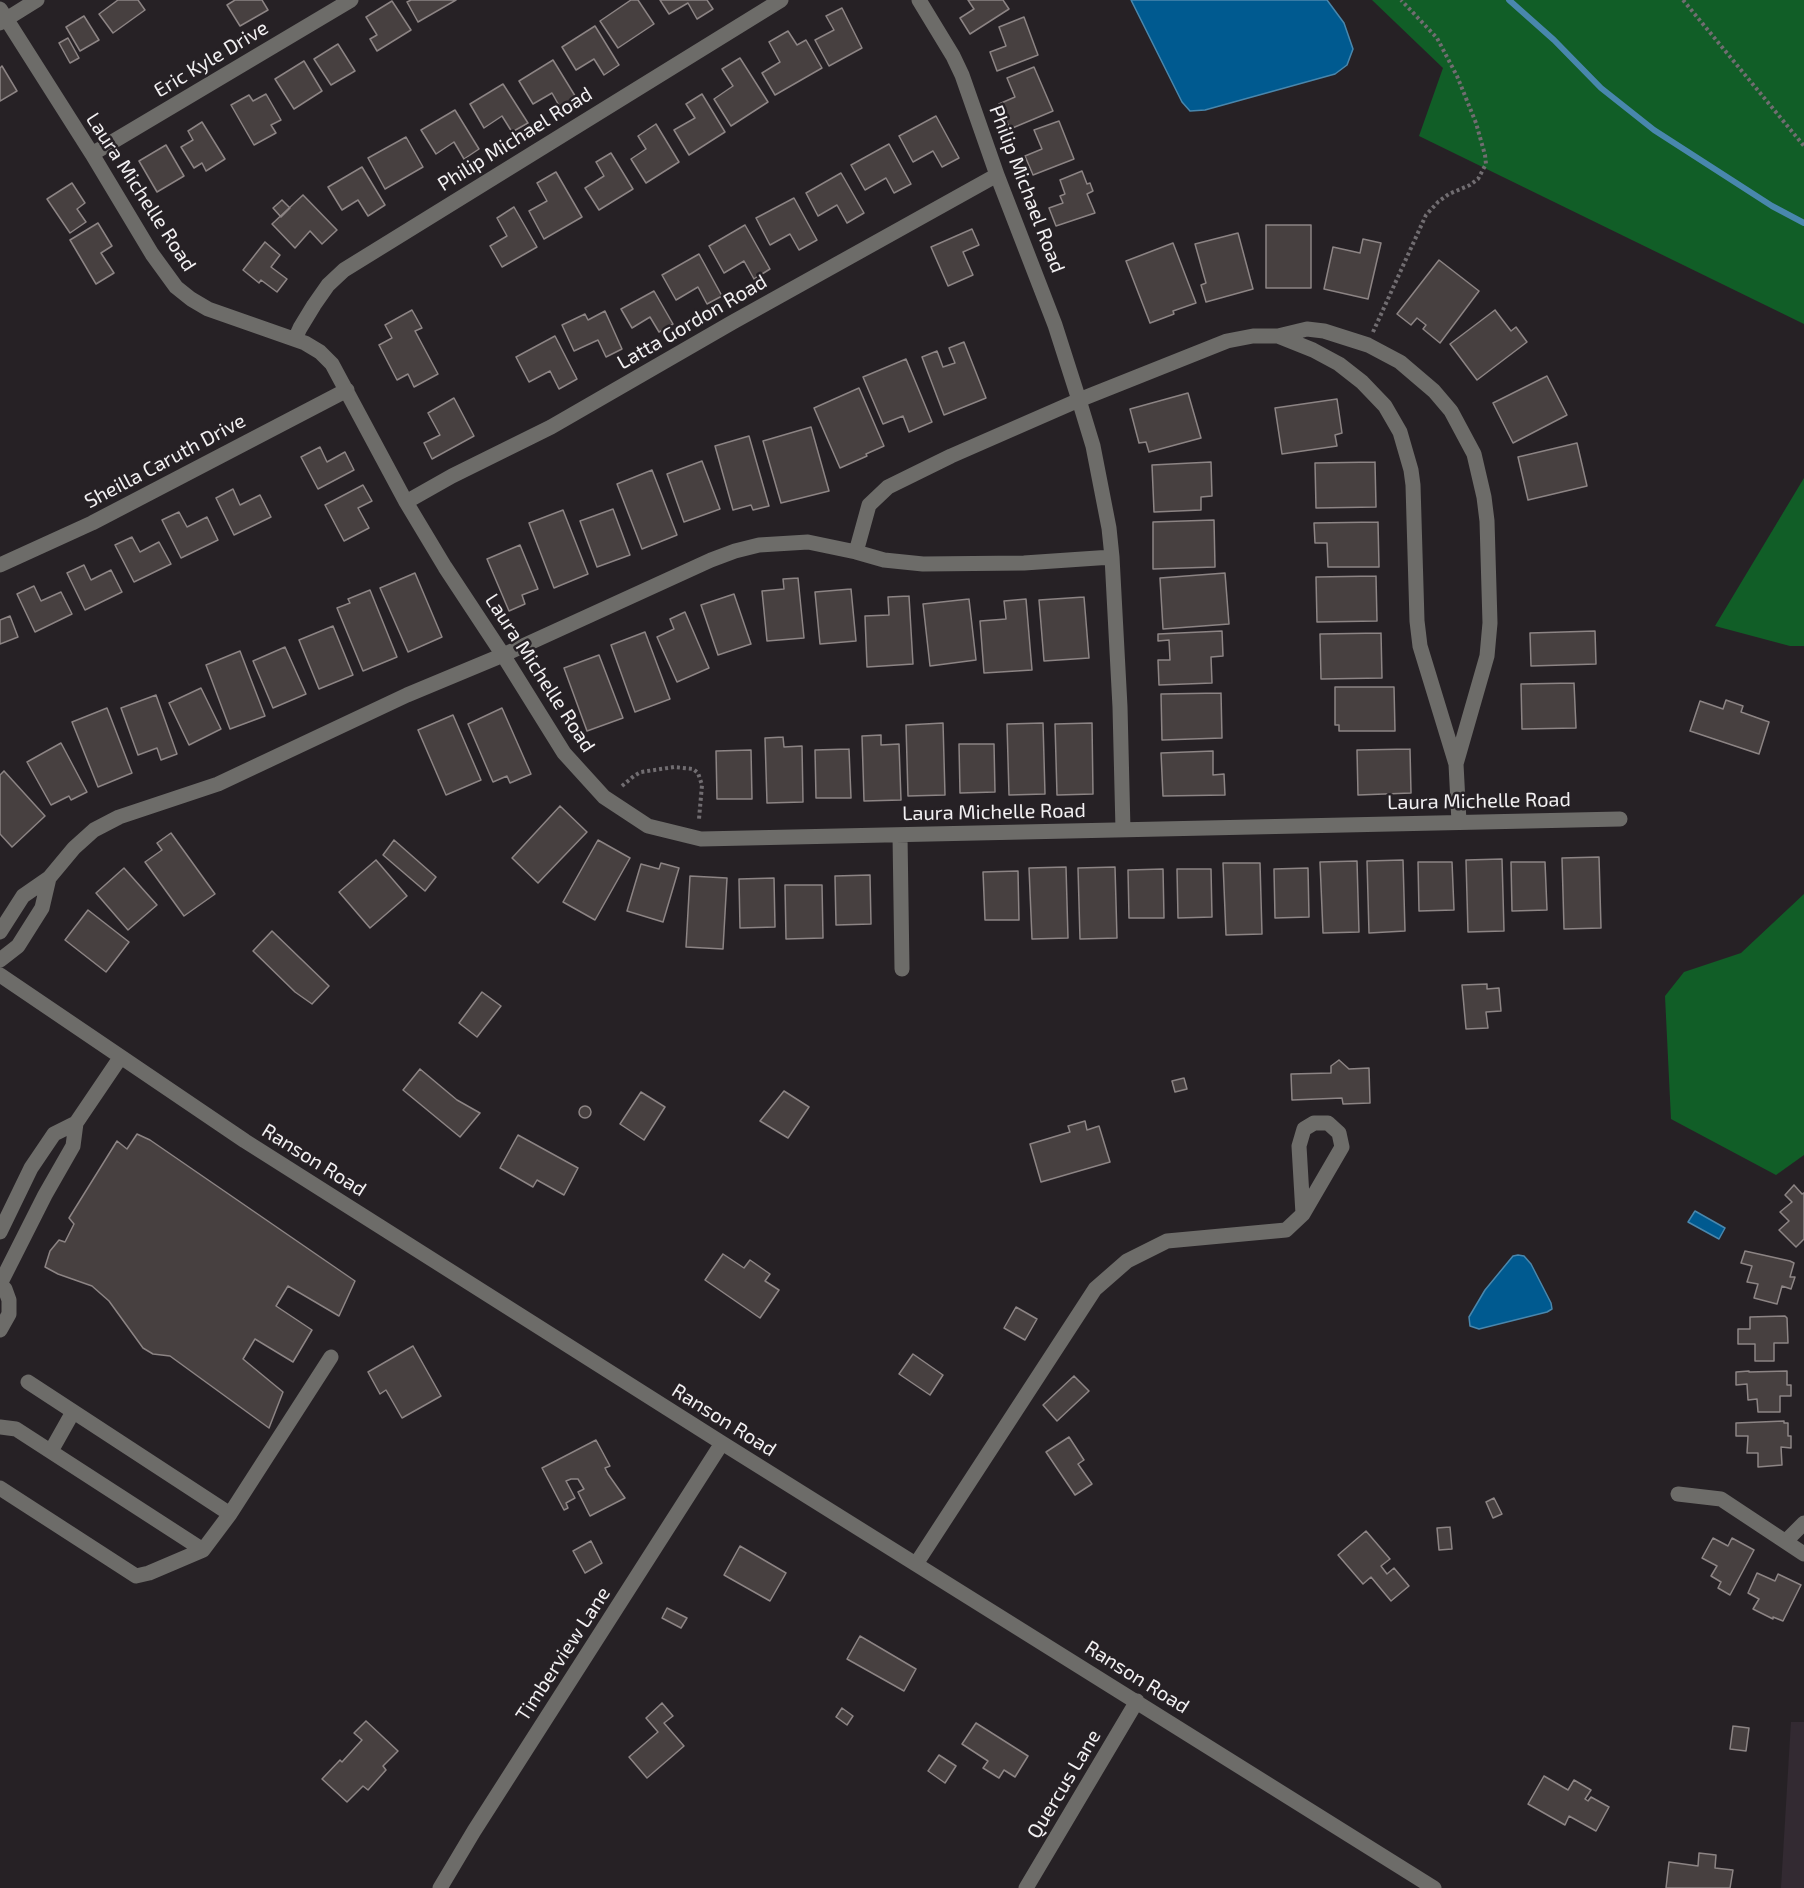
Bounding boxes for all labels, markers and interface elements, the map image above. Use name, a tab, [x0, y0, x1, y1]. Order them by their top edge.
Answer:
street label: Eric Kyle Drive	[150, 16, 272, 102]
street label: Philip Michael Road	[433, 82, 597, 196]
street label: Philip Michael Road	[984, 102, 1070, 276]
street label: Laura Michelle Road	[81, 108, 201, 276]
street label: Latta Gordon Road	[613, 269, 771, 375]
street label: Sheilla Caruth Drive	[80, 408, 250, 514]
street label: Laura Michelle Road	[480, 589, 600, 757]
street label: Laura Michelle Road	[1387, 787, 1571, 815]
street label: Laura Michelle Road	[902, 798, 1086, 826]
street label: Ranson Road	[257, 1118, 371, 1202]
street label: Ranson Road	[667, 1378, 781, 1462]
street label: Timberview Lane	[511, 1582, 615, 1726]
street label: Ranson Road	[1080, 1635, 1194, 1719]
street label: Quercus Lane	[1022, 1725, 1106, 1843]

